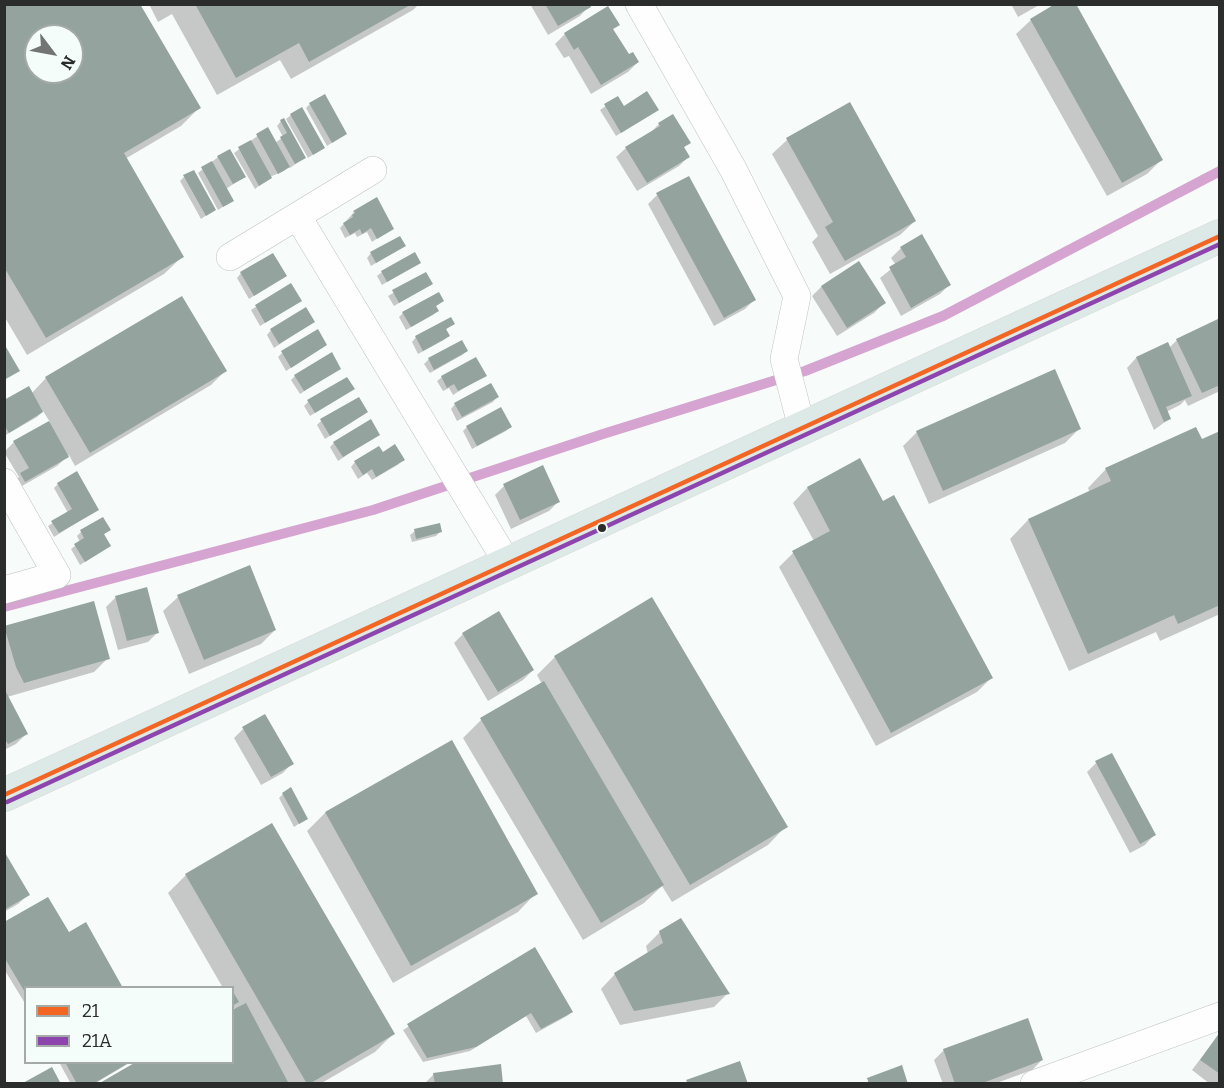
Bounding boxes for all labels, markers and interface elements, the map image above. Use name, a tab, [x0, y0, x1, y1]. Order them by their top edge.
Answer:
north arrow	[24, 24, 84, 84]
text: N	[57, 52, 79, 73]
unlabelled marker	[596, 522, 608, 534]
legend	[24, 986, 234, 1064]
text: 21	[82, 1000, 99, 1022]
text: 21A	[82, 1030, 112, 1052]

